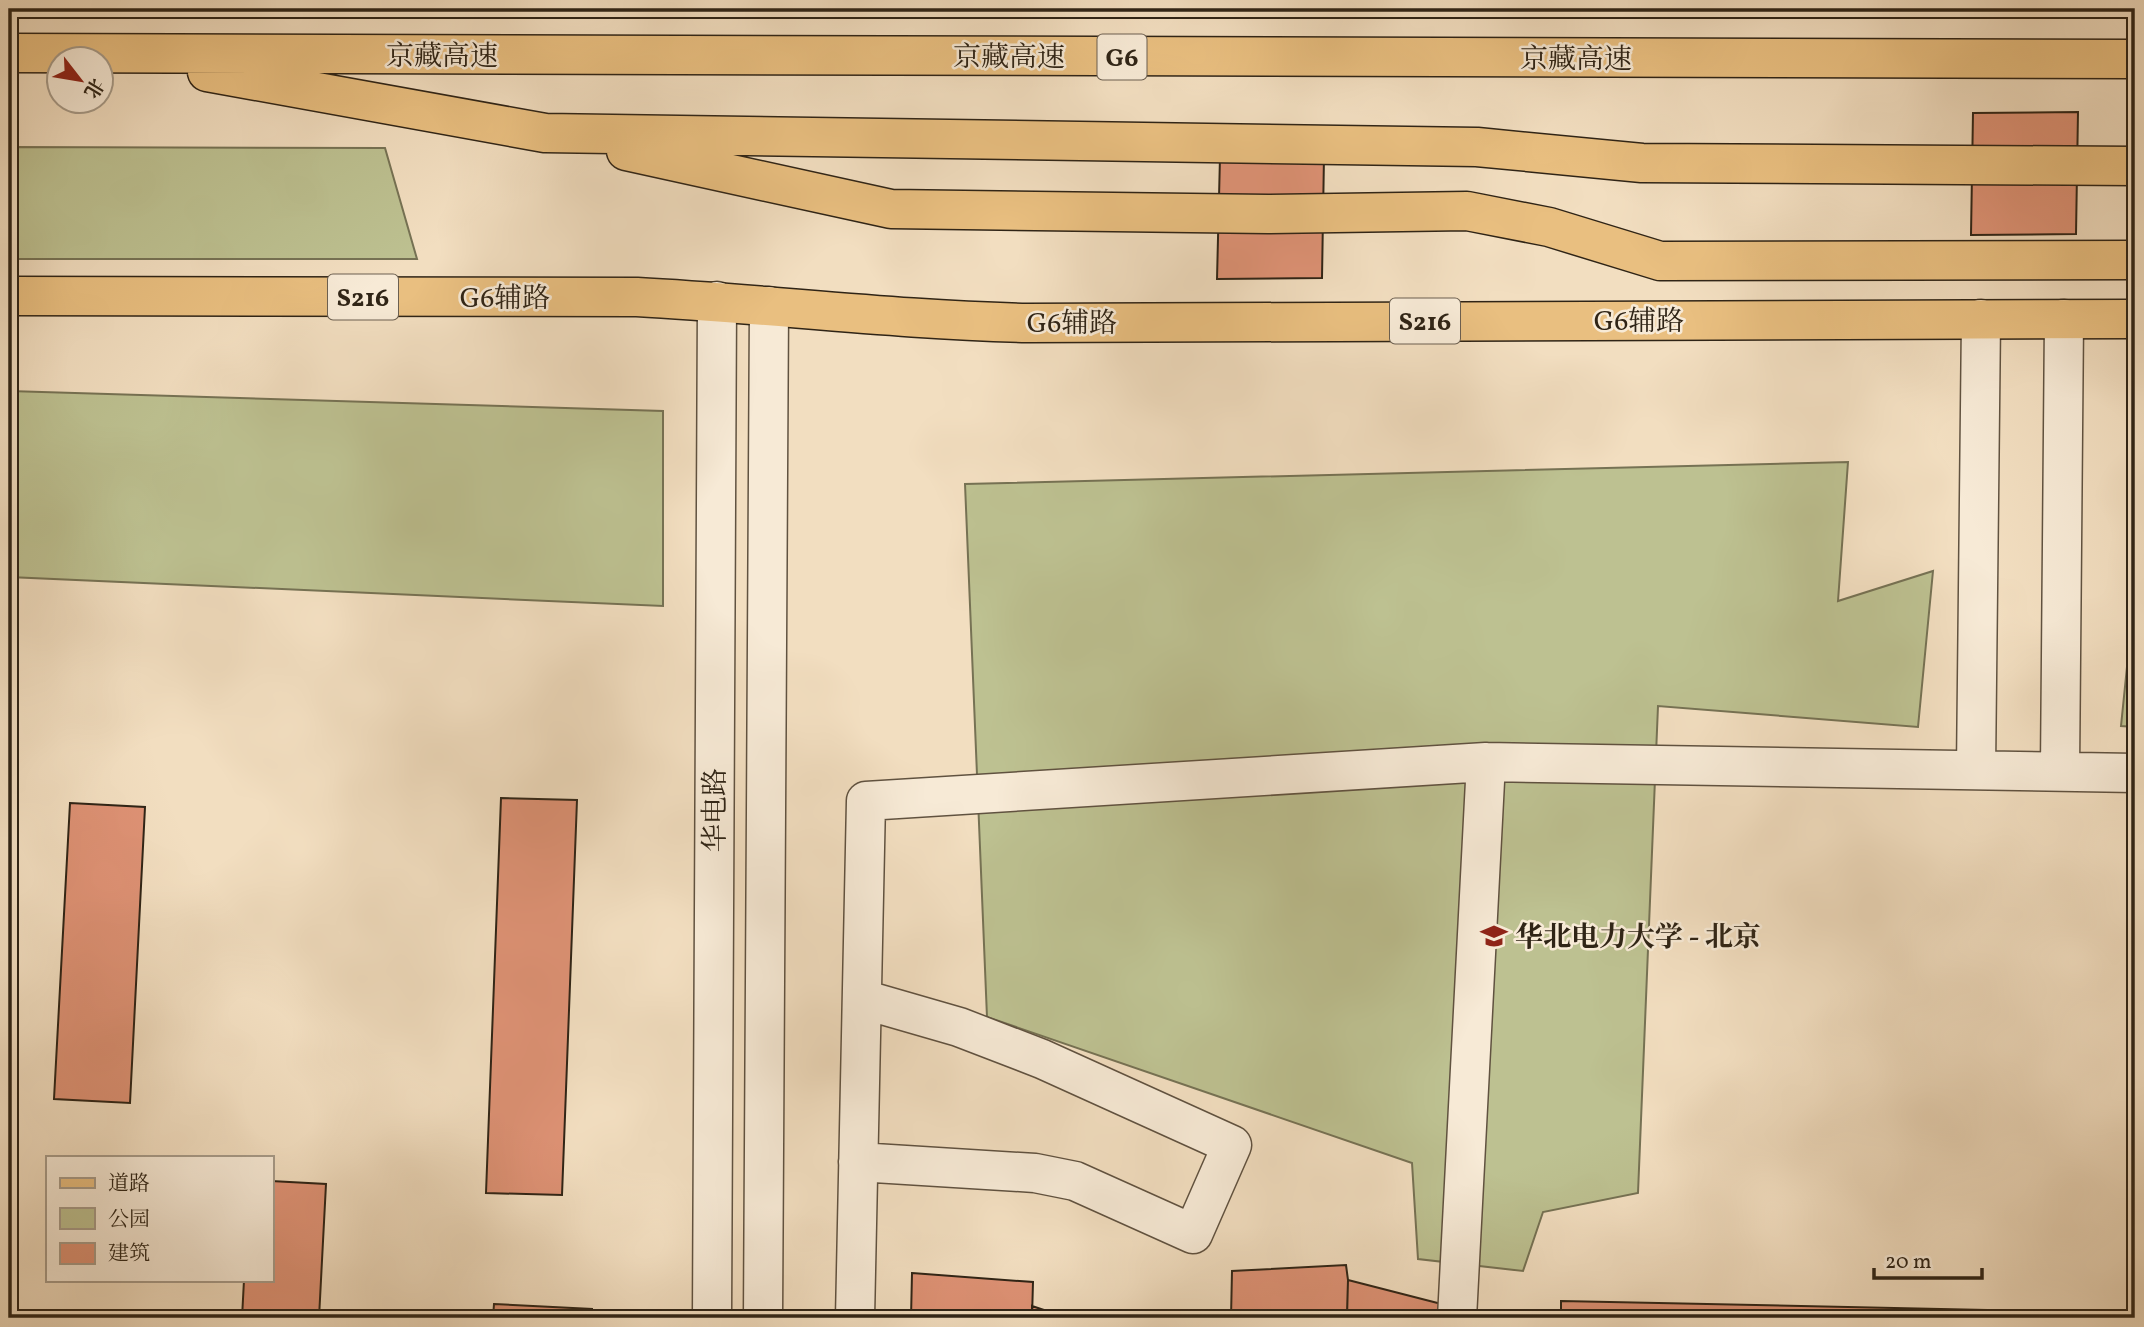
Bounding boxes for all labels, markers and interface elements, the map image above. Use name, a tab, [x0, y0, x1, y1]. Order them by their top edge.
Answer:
road number: G6	[1098, 34, 1146, 80]
street label: 京藏高速	[386, 38, 498, 77]
street label: 京藏高速	[953, 39, 1065, 78]
street label: 京藏高速	[1520, 41, 1632, 80]
north arrow	[46, 46, 116, 116]
text: 北	[77, 73, 109, 103]
road number: S216	[328, 274, 398, 320]
street label: G6辅路	[460, 280, 550, 319]
road number: S216	[1390, 298, 1460, 344]
street label: G6辅路	[1594, 303, 1684, 342]
street label: G6辅路	[1027, 305, 1117, 344]
street label: 华电路	[697, 768, 736, 852]
place label: 华北电力大学 - 北京	[1515, 919, 1761, 958]
school or university icon: 华北电力大学 - 北京	[1479, 921, 1509, 951]
legend	[46, 1156, 273, 1282]
text: 道路	[108, 1170, 150, 1199]
text: 公园	[108, 1206, 150, 1235]
scale bar	[1874, 1236, 1983, 1280]
text: 建筑	[108, 1240, 150, 1269]
text: 20 m	[1885, 1248, 1931, 1277]

